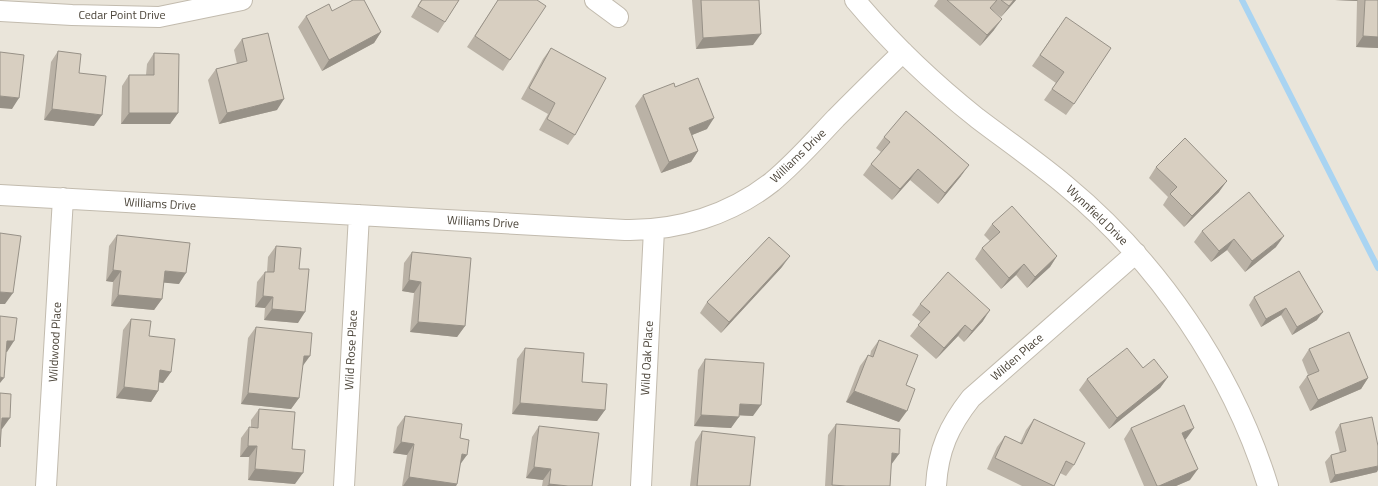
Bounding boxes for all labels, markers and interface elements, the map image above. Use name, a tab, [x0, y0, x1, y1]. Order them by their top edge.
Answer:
street label: Cedar Point Drive	[78, 5, 166, 24]
street label: Williams Drive	[765, 124, 830, 187]
street label: Wynnfield Drive	[1062, 180, 1133, 249]
street label: Williams Drive	[124, 192, 196, 215]
street label: Williams Drive	[447, 210, 519, 233]
street label: Wildwood Place	[43, 301, 66, 383]
street label: Wild Rose Place	[339, 310, 362, 390]
street label: Wild Oak Place	[635, 320, 658, 396]
street label: Wilden Place	[986, 328, 1047, 385]

